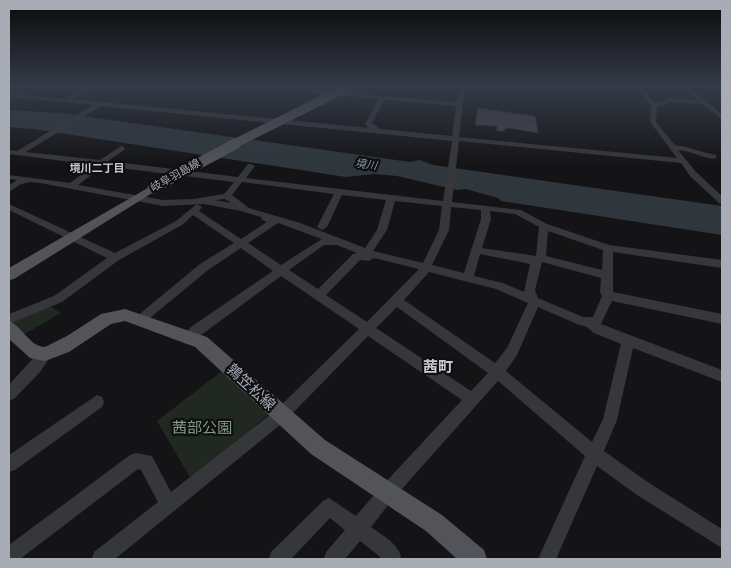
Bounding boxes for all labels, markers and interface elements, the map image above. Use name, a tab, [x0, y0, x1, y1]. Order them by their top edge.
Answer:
street label: 岐阜羽島線	[148, 156, 202, 194]
water label: 境川	[354, 157, 379, 172]
district label: 境川二丁目	[70, 162, 125, 174]
district label: 茜町	[423, 358, 453, 375]
street label: 鶉笠松線	[224, 360, 279, 413]
park label: 茜部公園	[172, 419, 232, 436]

